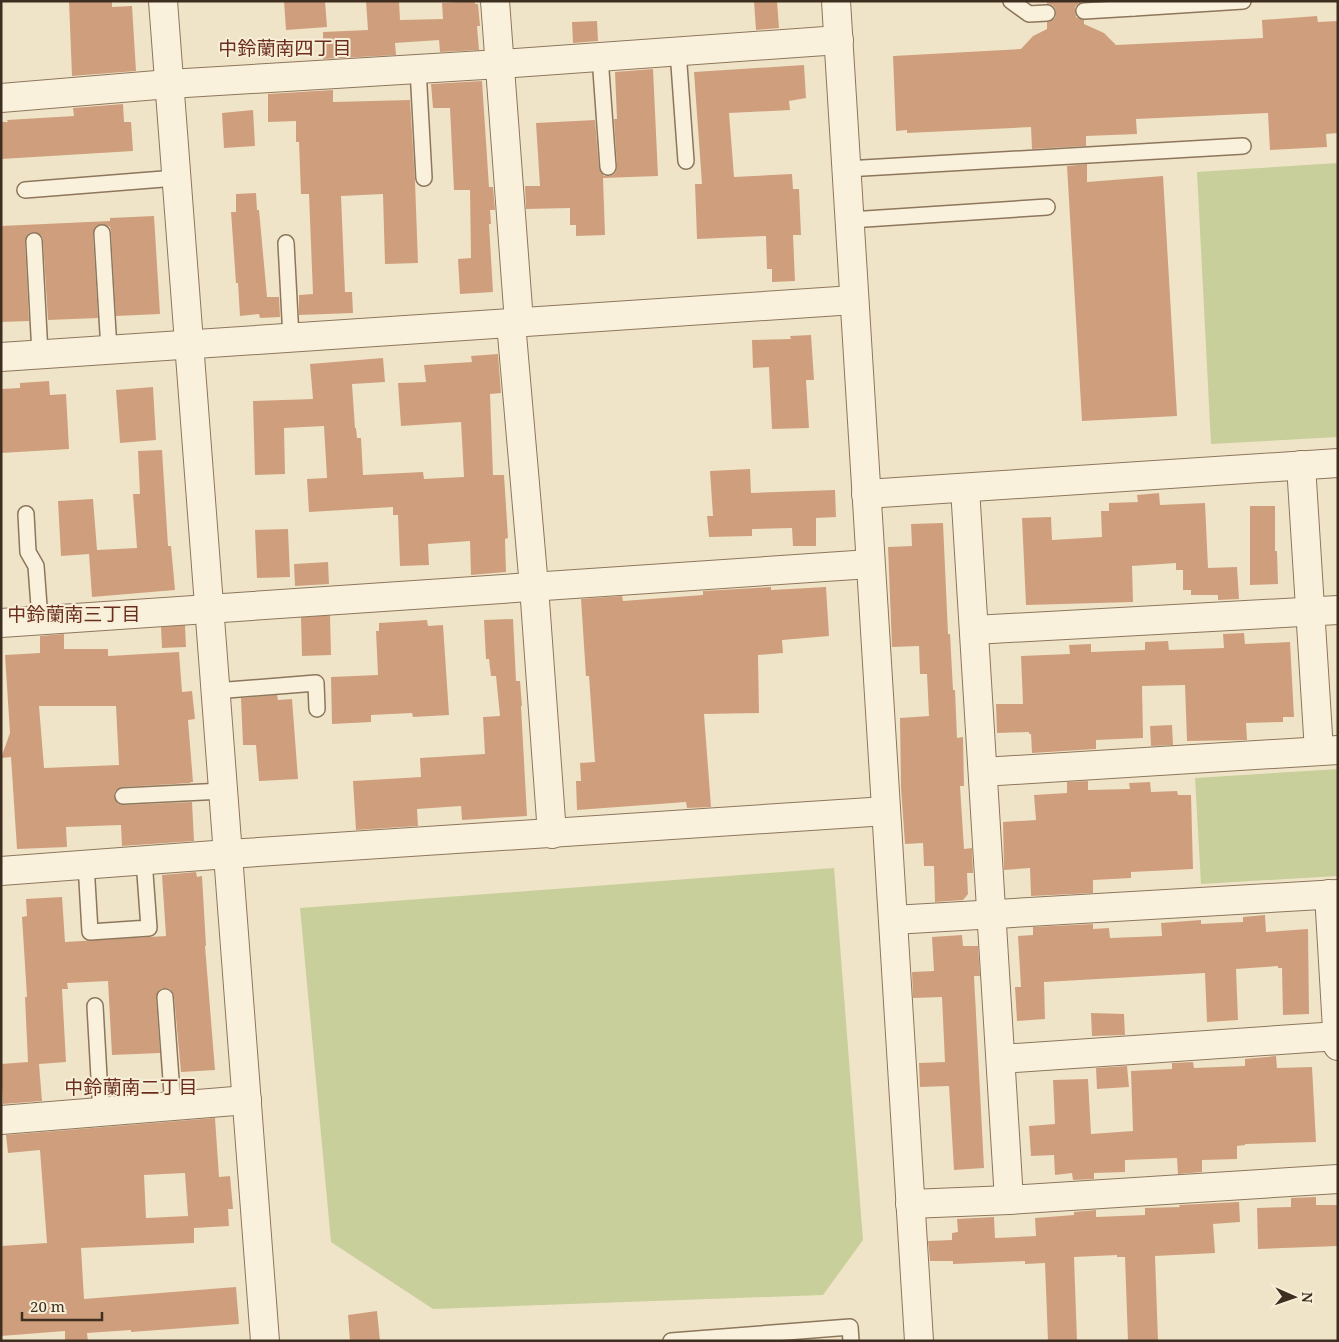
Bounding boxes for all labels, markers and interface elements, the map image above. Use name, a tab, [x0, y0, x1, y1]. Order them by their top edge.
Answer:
district label: 中鈴蘭南四丁目	[218, 35, 352, 61]
district label: 中鈴蘭南三丁目	[7, 601, 141, 627]
district label: 中鈴蘭南二丁目	[64, 1074, 198, 1100]
north arrow	[1269, 1272, 1319, 1322]
scale bar	[22, 1290, 102, 1322]
text: N	[1298, 1292, 1317, 1303]
text: 20 m	[30, 1296, 65, 1316]

